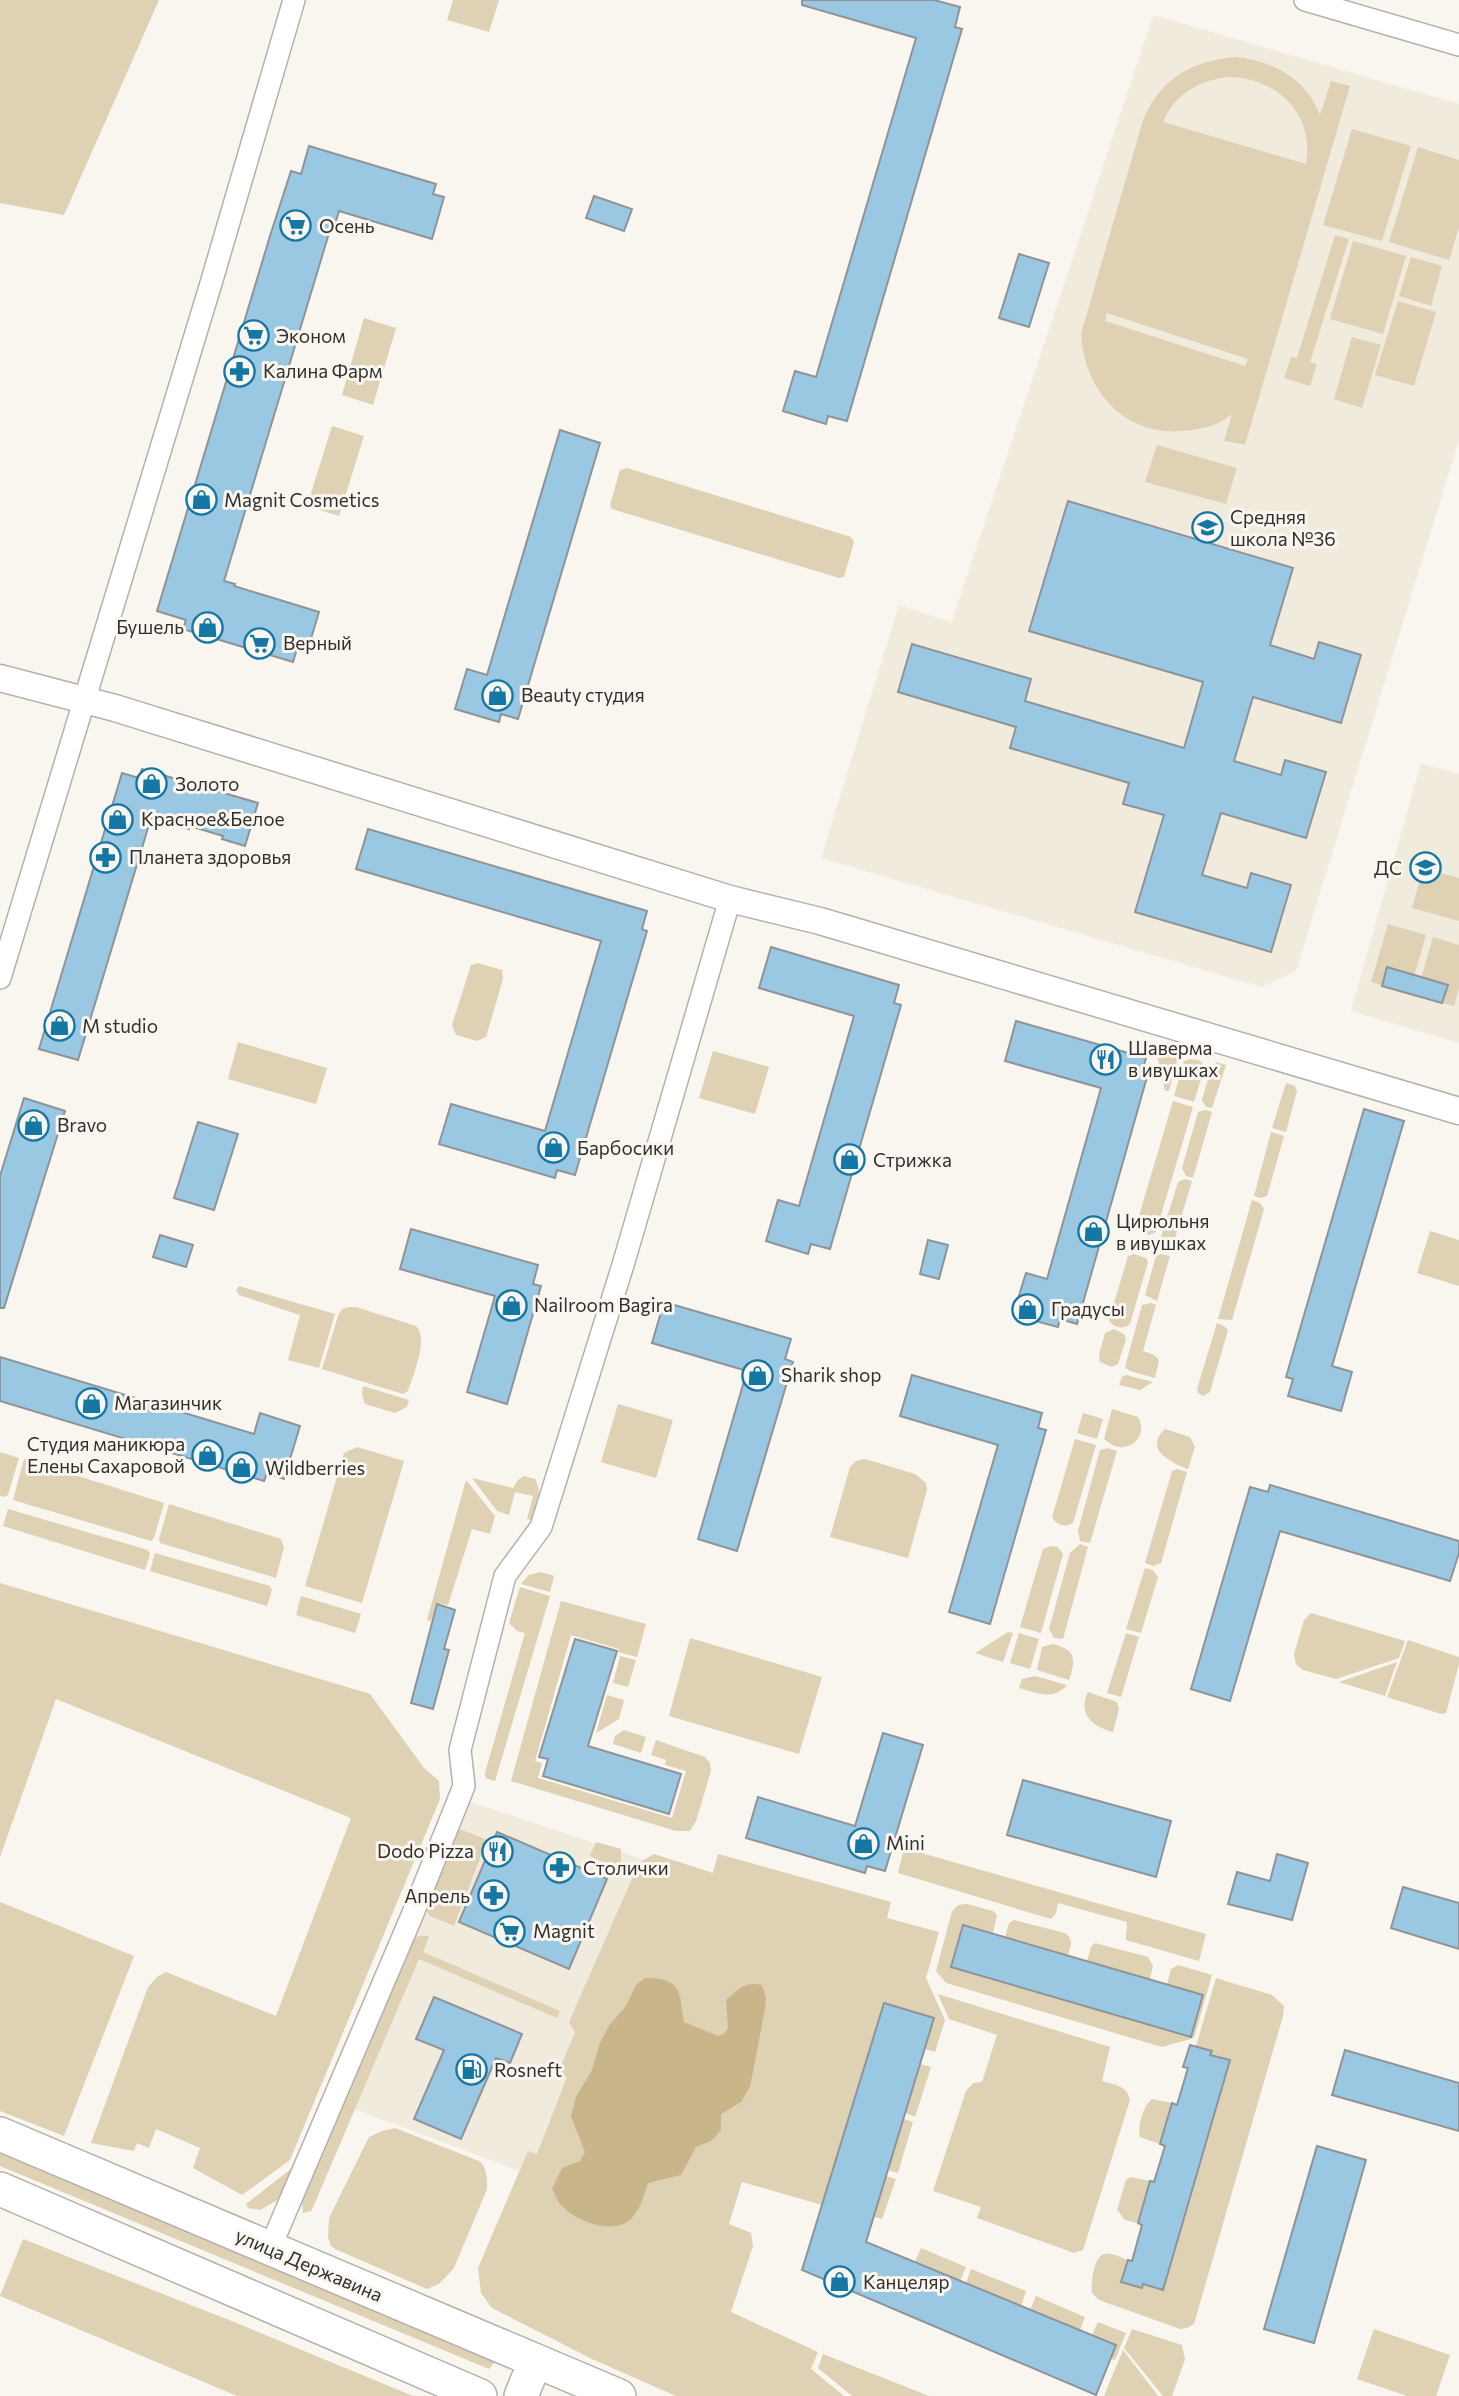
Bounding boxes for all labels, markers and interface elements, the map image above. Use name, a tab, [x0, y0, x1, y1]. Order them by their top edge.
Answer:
supermarket icon: Осень	[279, 209, 313, 243]
place label: Осень	[319, 214, 375, 237]
supermarket icon: Эконом	[236, 319, 270, 353]
place label: Эконом	[276, 324, 346, 347]
pharmacy icon: Калина Фарм	[223, 354, 257, 388]
place label: Калина Фарм	[263, 359, 382, 382]
shop icon: Magnit Cosmetics	[184, 483, 218, 517]
place label: Magnit Cosmetics	[224, 488, 379, 511]
place label: Средняя школа №36	[1230, 505, 1336, 550]
school or university icon: Средняя школа №36	[1190, 511, 1224, 545]
shop icon: Бушель	[190, 610, 224, 644]
place label: Бушель	[116, 615, 184, 638]
supermarket icon: Верный	[243, 626, 277, 660]
place label: Верный	[283, 631, 352, 654]
shop icon: Beauty студия	[481, 678, 515, 712]
place label: Beauty студия	[521, 683, 645, 706]
shop icon: Золото	[135, 767, 169, 801]
place label: Золото	[175, 772, 239, 795]
shop icon: Красное&Белое	[101, 802, 135, 836]
place label: Красное&Белое	[141, 807, 285, 830]
pharmacy icon: Планета здоровья	[89, 840, 123, 874]
place label: Планета здоровья	[129, 845, 291, 868]
school or university icon: ДС	[1408, 851, 1442, 885]
place label: ДС	[1374, 856, 1402, 879]
shop icon: M studio	[42, 1009, 76, 1043]
place label: M studio	[82, 1014, 158, 1037]
place label: Шаверма в ивушках	[1128, 1036, 1218, 1081]
restaurant icon: Шаверма в ивушках	[1088, 1042, 1122, 1076]
shop icon: Bravo	[17, 1108, 51, 1142]
place label: Bravo	[57, 1113, 107, 1136]
shop icon: Барбосики	[537, 1131, 571, 1165]
place label: Барбосики	[577, 1136, 674, 1159]
shop icon: Стрижка	[833, 1143, 867, 1177]
place label: Стрижка	[873, 1148, 952, 1171]
place label: Цирюльня в ивушках	[1116, 1209, 1210, 1254]
shop icon: Цирюльня в ивушках	[1076, 1215, 1110, 1249]
shop icon: Nailroom Bagira	[494, 1288, 528, 1322]
shop icon: Градусы	[1011, 1292, 1045, 1326]
place label: Nailroom Bagira	[534, 1293, 673, 1316]
place label: Градусы	[1051, 1297, 1125, 1320]
shop icon: Sharik shop	[741, 1358, 775, 1392]
place label: Sharik shop	[781, 1363, 882, 1386]
shop icon: Магазинчик	[74, 1386, 108, 1420]
place label: Магазинчик	[114, 1391, 222, 1414]
place label: Студия маникюра Елены Сахаровой	[27, 1432, 185, 1477]
shop icon: Студия маникюра Елены Сахаровой	[191, 1438, 225, 1472]
shop icon: Wildberries	[225, 1451, 259, 1485]
place label: Wildberries	[265, 1456, 365, 1479]
shop icon: Mini	[846, 1826, 880, 1860]
place label: Mini	[886, 1831, 925, 1854]
restaurant icon: Dodo Pizza	[480, 1834, 514, 1868]
place label: Dodo Pizza	[377, 1839, 474, 1862]
pharmacy icon: Столички	[543, 1851, 577, 1885]
place label: Столички	[583, 1856, 669, 1879]
pharmacy icon: Апрель	[476, 1879, 510, 1913]
place label: Апрель	[404, 1884, 470, 1907]
supermarket icon: Magnit	[493, 1914, 527, 1948]
place label: Magnit	[533, 1919, 595, 1942]
fuel station icon: Rosneft	[454, 2053, 488, 2087]
place label: Rosneft	[494, 2058, 562, 2081]
street label: улица Державина	[232, 2223, 386, 2306]
shop icon: Канцеляр	[823, 2265, 857, 2299]
place label: Канцеляр	[863, 2270, 950, 2293]

